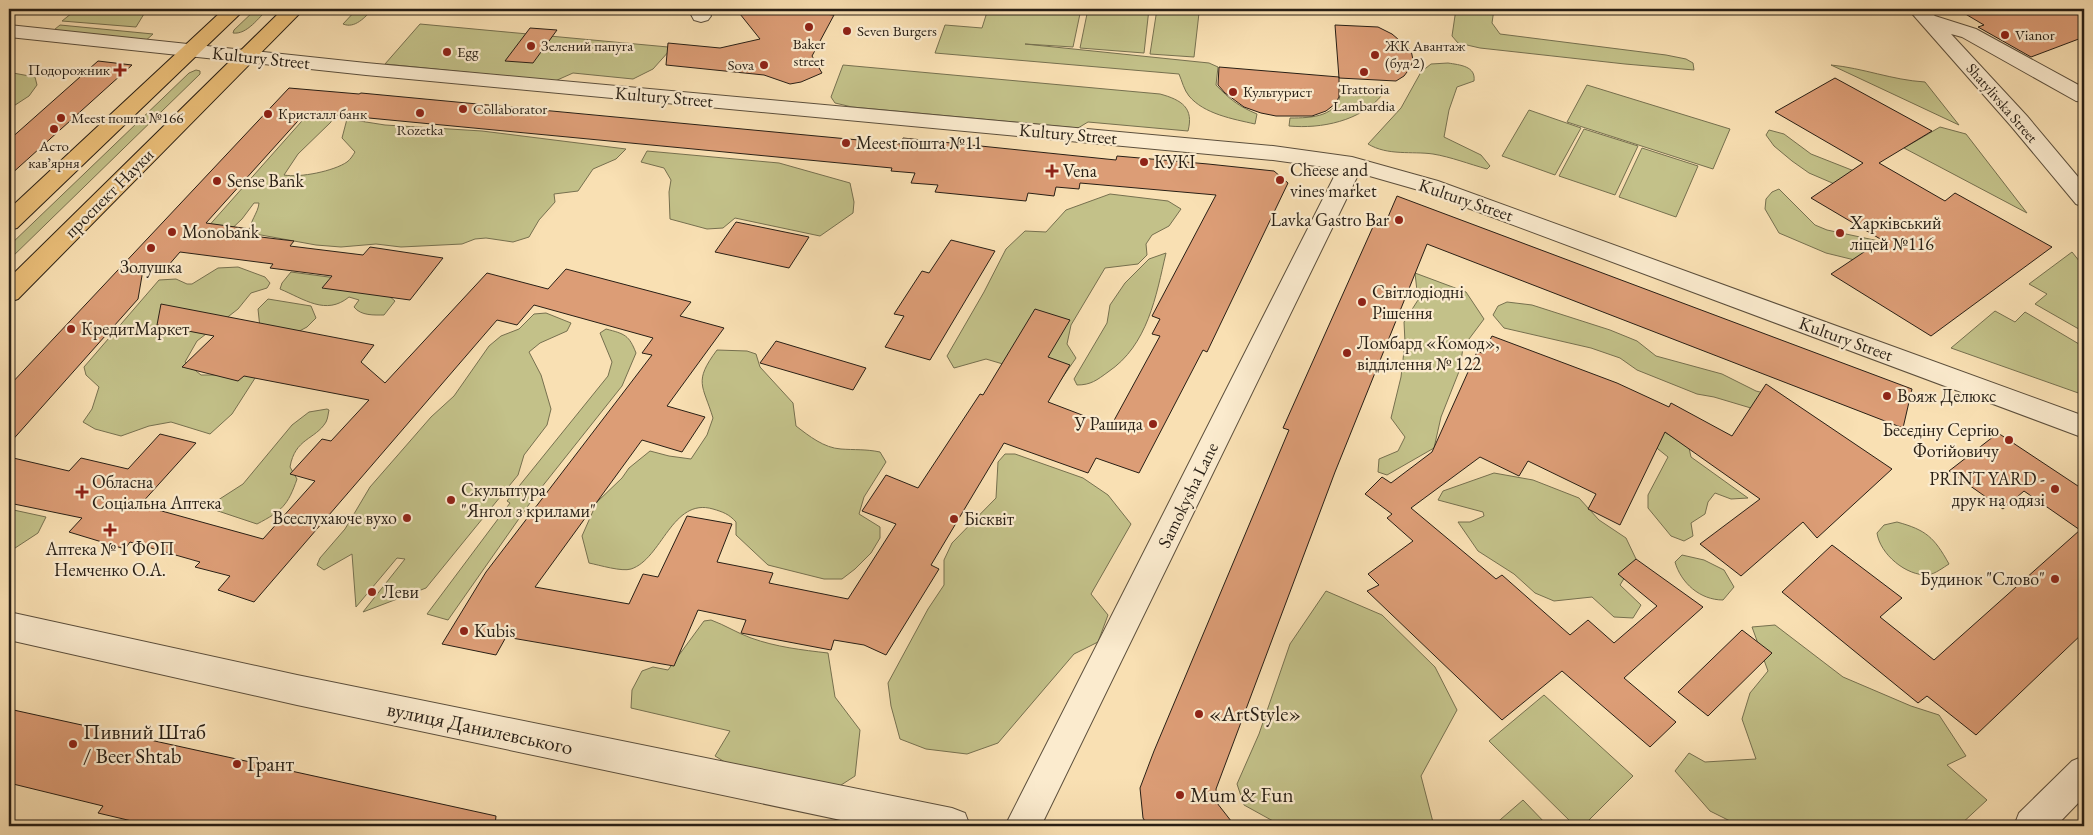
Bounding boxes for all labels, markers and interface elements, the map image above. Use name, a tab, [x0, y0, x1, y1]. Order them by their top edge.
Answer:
marker: Baker street	[803, 21, 815, 33]
place label: Seven Burgers	[857, 21, 937, 40]
marker: Seven Burgers	[841, 25, 853, 37]
place label: Vianor	[2015, 25, 2055, 44]
marker: Vianor	[1999, 29, 2011, 41]
place label: Baker street	[793, 34, 825, 70]
place label: Зелений папуга	[541, 36, 633, 55]
place label: ЖК Авантаж (буд 2)	[1384, 36, 1466, 72]
marker: Зелений папуга	[525, 40, 537, 52]
street label: Kultury Street	[211, 41, 311, 74]
place label: Egg	[457, 42, 479, 61]
marker: Egg	[441, 46, 453, 58]
marker: ЖК Авантаж (буд 2)	[1369, 49, 1381, 61]
place label: Sova	[727, 55, 754, 74]
marker: Sova	[758, 59, 770, 71]
street label: Shatylivska Street	[1963, 59, 2042, 147]
place label: Подорожник	[28, 60, 110, 79]
marker: Подорожник	[114, 64, 126, 76]
marker: Trattoria Lambardia	[1358, 66, 1370, 78]
place label: Trattoria Lambardia	[1333, 79, 1395, 115]
street label: Kultury Street	[614, 81, 714, 112]
place label: Культурист	[1243, 82, 1312, 101]
marker: Культурист	[1227, 86, 1239, 98]
place label: Collaborator	[473, 99, 547, 118]
marker: Collaborator	[457, 103, 469, 115]
place label: Кристалл банк	[278, 104, 367, 123]
marker: Rozetka	[414, 107, 426, 119]
place label: Meest пошта №166	[71, 108, 183, 127]
marker: Кристалл банк	[262, 108, 274, 120]
marker: Meest пошта №166	[55, 112, 67, 124]
street label: Kultury Street	[1018, 118, 1118, 149]
place label: Rozetka	[396, 120, 444, 139]
marker: Асто кавʼярня	[48, 123, 60, 135]
place label: Meest пошта №11	[856, 131, 982, 154]
place label: Асто кавʼярня	[28, 136, 80, 172]
marker: Meest пошта №11	[840, 137, 852, 149]
street label: проспект Науки	[59, 143, 159, 242]
place label: КУКІ	[1154, 150, 1195, 173]
marker: КУКІ	[1138, 156, 1150, 168]
place label: Сheese and vines market	[1290, 158, 1377, 202]
place label: Vena	[1063, 159, 1098, 182]
marker: Vena	[1045, 164, 1059, 178]
place label: Sense Bank	[227, 169, 305, 192]
street label: Kultury Street	[1416, 173, 1517, 227]
marker: Сheese and vines market	[1274, 174, 1286, 186]
marker: Sense Bank	[211, 175, 223, 187]
place label: Lavka Gastro Bar	[1271, 208, 1389, 231]
place label: Харківський ліцей №116	[1849, 211, 1942, 255]
marker: Lavka Gastro Bar	[1393, 214, 1405, 226]
place label: Monobank	[182, 220, 260, 243]
marker: Monobank	[166, 226, 178, 238]
marker: Харківський ліцей №116	[1834, 227, 1846, 239]
marker: Золушка	[145, 242, 157, 254]
place label: Золушка	[120, 255, 183, 278]
place label: Світлодіодні Рішення	[1372, 280, 1464, 324]
marker: Світлодіодні Рішення	[1356, 296, 1368, 308]
street label: Kultury Street	[1796, 311, 1897, 366]
place label: КредитМаркет	[81, 317, 190, 340]
marker: КредитМаркет	[65, 323, 77, 335]
place label: Ломбард «Комод», відділення № 122	[1357, 331, 1500, 375]
marker: Ломбард «Комод», відділення № 122	[1341, 347, 1353, 359]
place label: Вояж Делюкс	[1897, 384, 1996, 407]
marker: Вояж Делюкс	[1881, 390, 1893, 402]
place label: У Рашида	[1073, 412, 1144, 435]
marker: У Рашида	[1147, 418, 1159, 430]
place label: Бесєдіну Сергію Фотійовичу	[1882, 418, 1999, 462]
marker: Бесєдіну Сергію Фотійовичу	[2003, 434, 2015, 446]
street label: Samokysha Lane	[1152, 438, 1223, 551]
place label: PRINT YARD - друк на одязі	[1929, 467, 2046, 511]
place label: Обласна Соціальна Аптека	[92, 470, 223, 514]
place label: Скульптура "Янгол з крилами"	[461, 478, 596, 522]
marker: PRINT YARD - друк на одязі	[2049, 483, 2061, 495]
marker: Обласна Соціальна Аптека	[76, 486, 88, 498]
marker: Скульптура "Янгол з крилами"	[445, 494, 457, 506]
place label: Всеслухаюче вухо	[273, 506, 397, 529]
place label: Бісквіт	[964, 507, 1015, 530]
marker: Всеслухаюче вухо	[401, 512, 413, 524]
marker: Бісквіт	[948, 513, 960, 525]
marker: Аптека № 1 ФОП Немченко О.А.	[104, 524, 116, 536]
place label: Аптека № 1 ФОП Немченко О.А.	[45, 537, 175, 581]
place label: Будинок "Слово"	[1920, 567, 2045, 590]
marker: Будинок "Слово"	[2049, 573, 2061, 585]
place label: Леви	[382, 580, 419, 603]
marker: Леви	[366, 586, 378, 598]
place label: Kubis	[474, 619, 515, 642]
marker: Kubis	[458, 625, 470, 637]
street label: вулиця Данилевського	[385, 695, 576, 760]
place label: «ArtStyle»	[1209, 700, 1301, 727]
marker: «ArtStyle»	[1193, 708, 1205, 720]
place label: Пивний Штаб / Beer Shtab	[83, 718, 206, 769]
marker: Пивний Штаб / Beer Shtab	[67, 738, 79, 750]
place label: Грант	[247, 750, 295, 777]
marker: Грант	[231, 758, 243, 770]
place label: Mum & Fun	[1190, 781, 1294, 808]
marker: Mum & Fun	[1174, 789, 1186, 801]

